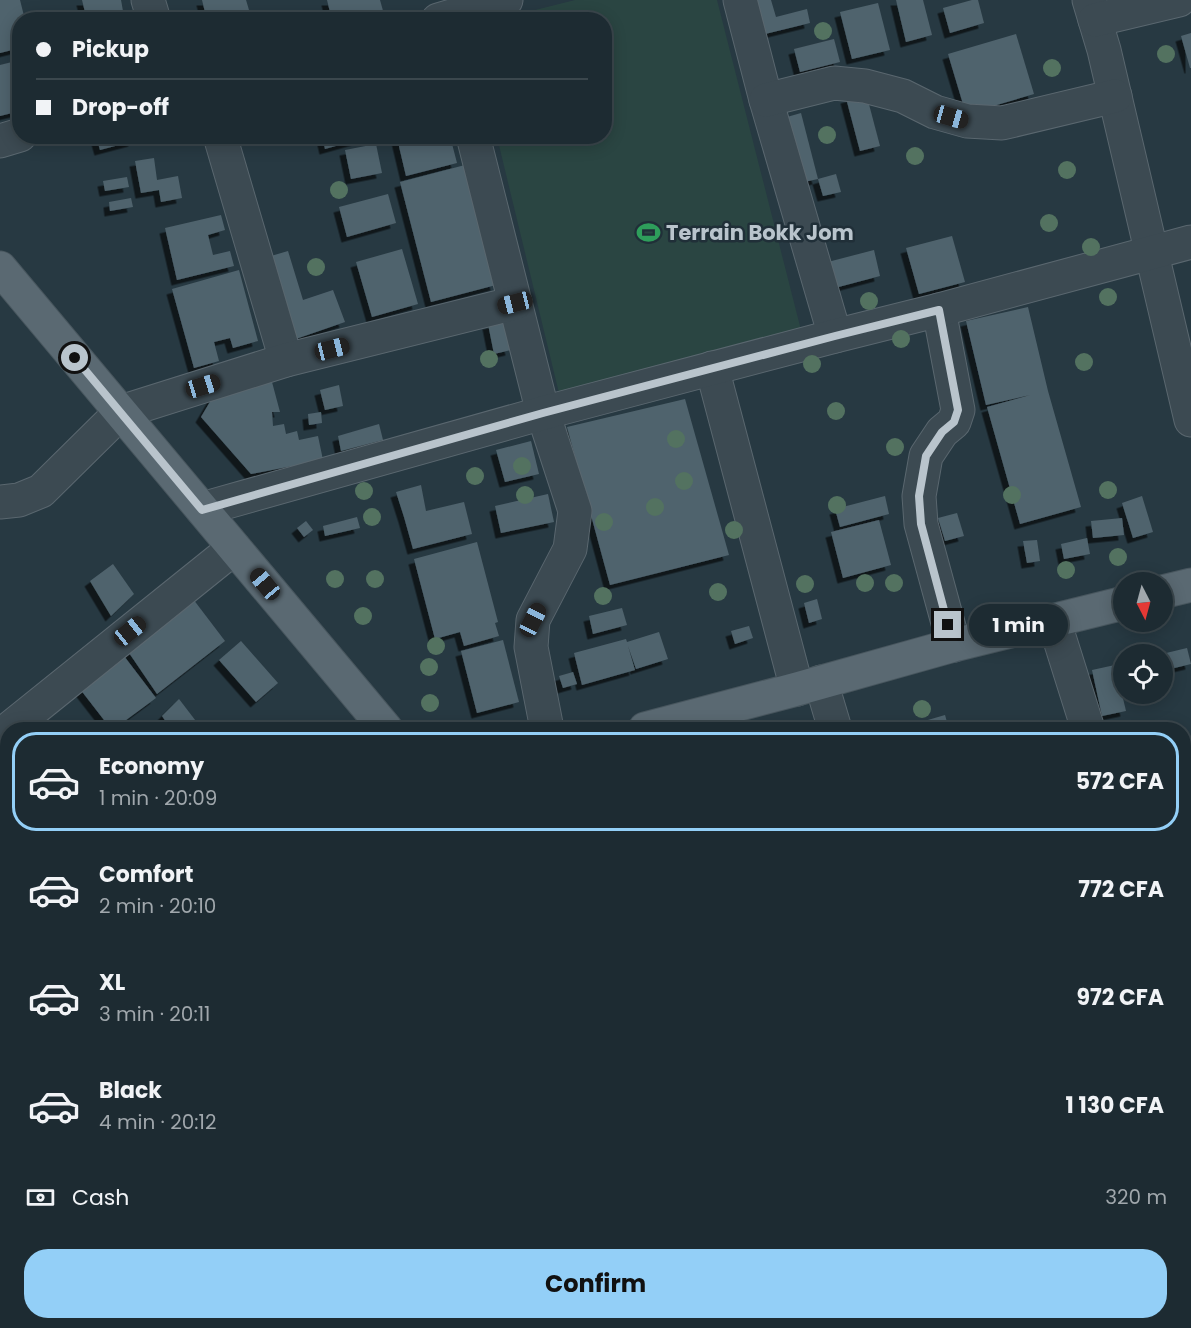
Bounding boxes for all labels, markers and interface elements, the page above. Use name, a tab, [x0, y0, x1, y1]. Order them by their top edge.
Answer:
text: Pickup	[72, 34, 149, 65]
text: Drop-off	[72, 92, 169, 123]
car	[931, 103, 971, 131]
place label: Terrain Bokk Jom	[666, 218, 854, 247]
sports icon: Terrain Bokk Jom	[635, 220, 661, 246]
car	[495, 290, 535, 316]
car	[312, 336, 352, 362]
route start	[61, 344, 88, 371]
car	[183, 372, 223, 400]
car	[247, 564, 283, 604]
north arrow	[1113, 572, 1173, 632]
map controls	[1113, 572, 1173, 704]
car	[517, 600, 549, 640]
callout: 1 min	[969, 604, 1068, 646]
route end	[934, 611, 961, 638]
text: 1 min	[992, 611, 1045, 639]
car	[110, 613, 150, 649]
button: locate	[1113, 644, 1173, 704]
text: Economy	[99, 751, 204, 782]
icon: car	[27, 755, 81, 809]
text: 572 CFA	[1076, 766, 1164, 797]
text: 1 min · 20:09	[99, 784, 217, 812]
text: Comfort	[99, 859, 193, 890]
icon: car	[27, 863, 81, 917]
text: 772 CFA	[1078, 874, 1164, 905]
text: 2 min · 20:10	[99, 892, 216, 920]
text: XL	[99, 967, 125, 998]
icon: car	[27, 971, 81, 1025]
text: 972 CFA	[1076, 982, 1164, 1013]
text: 3 min · 20:11	[99, 1000, 210, 1028]
text: Black	[99, 1075, 162, 1106]
icon: car	[27, 1079, 81, 1133]
text: 1 130 CFA	[1065, 1090, 1164, 1121]
text: 4 min · 20:12	[99, 1108, 216, 1136]
icon: cash	[24, 1181, 57, 1214]
text: Cash	[72, 1182, 129, 1213]
text: 320 m	[1105, 1183, 1167, 1211]
button: Confirm	[24, 1249, 1167, 1318]

